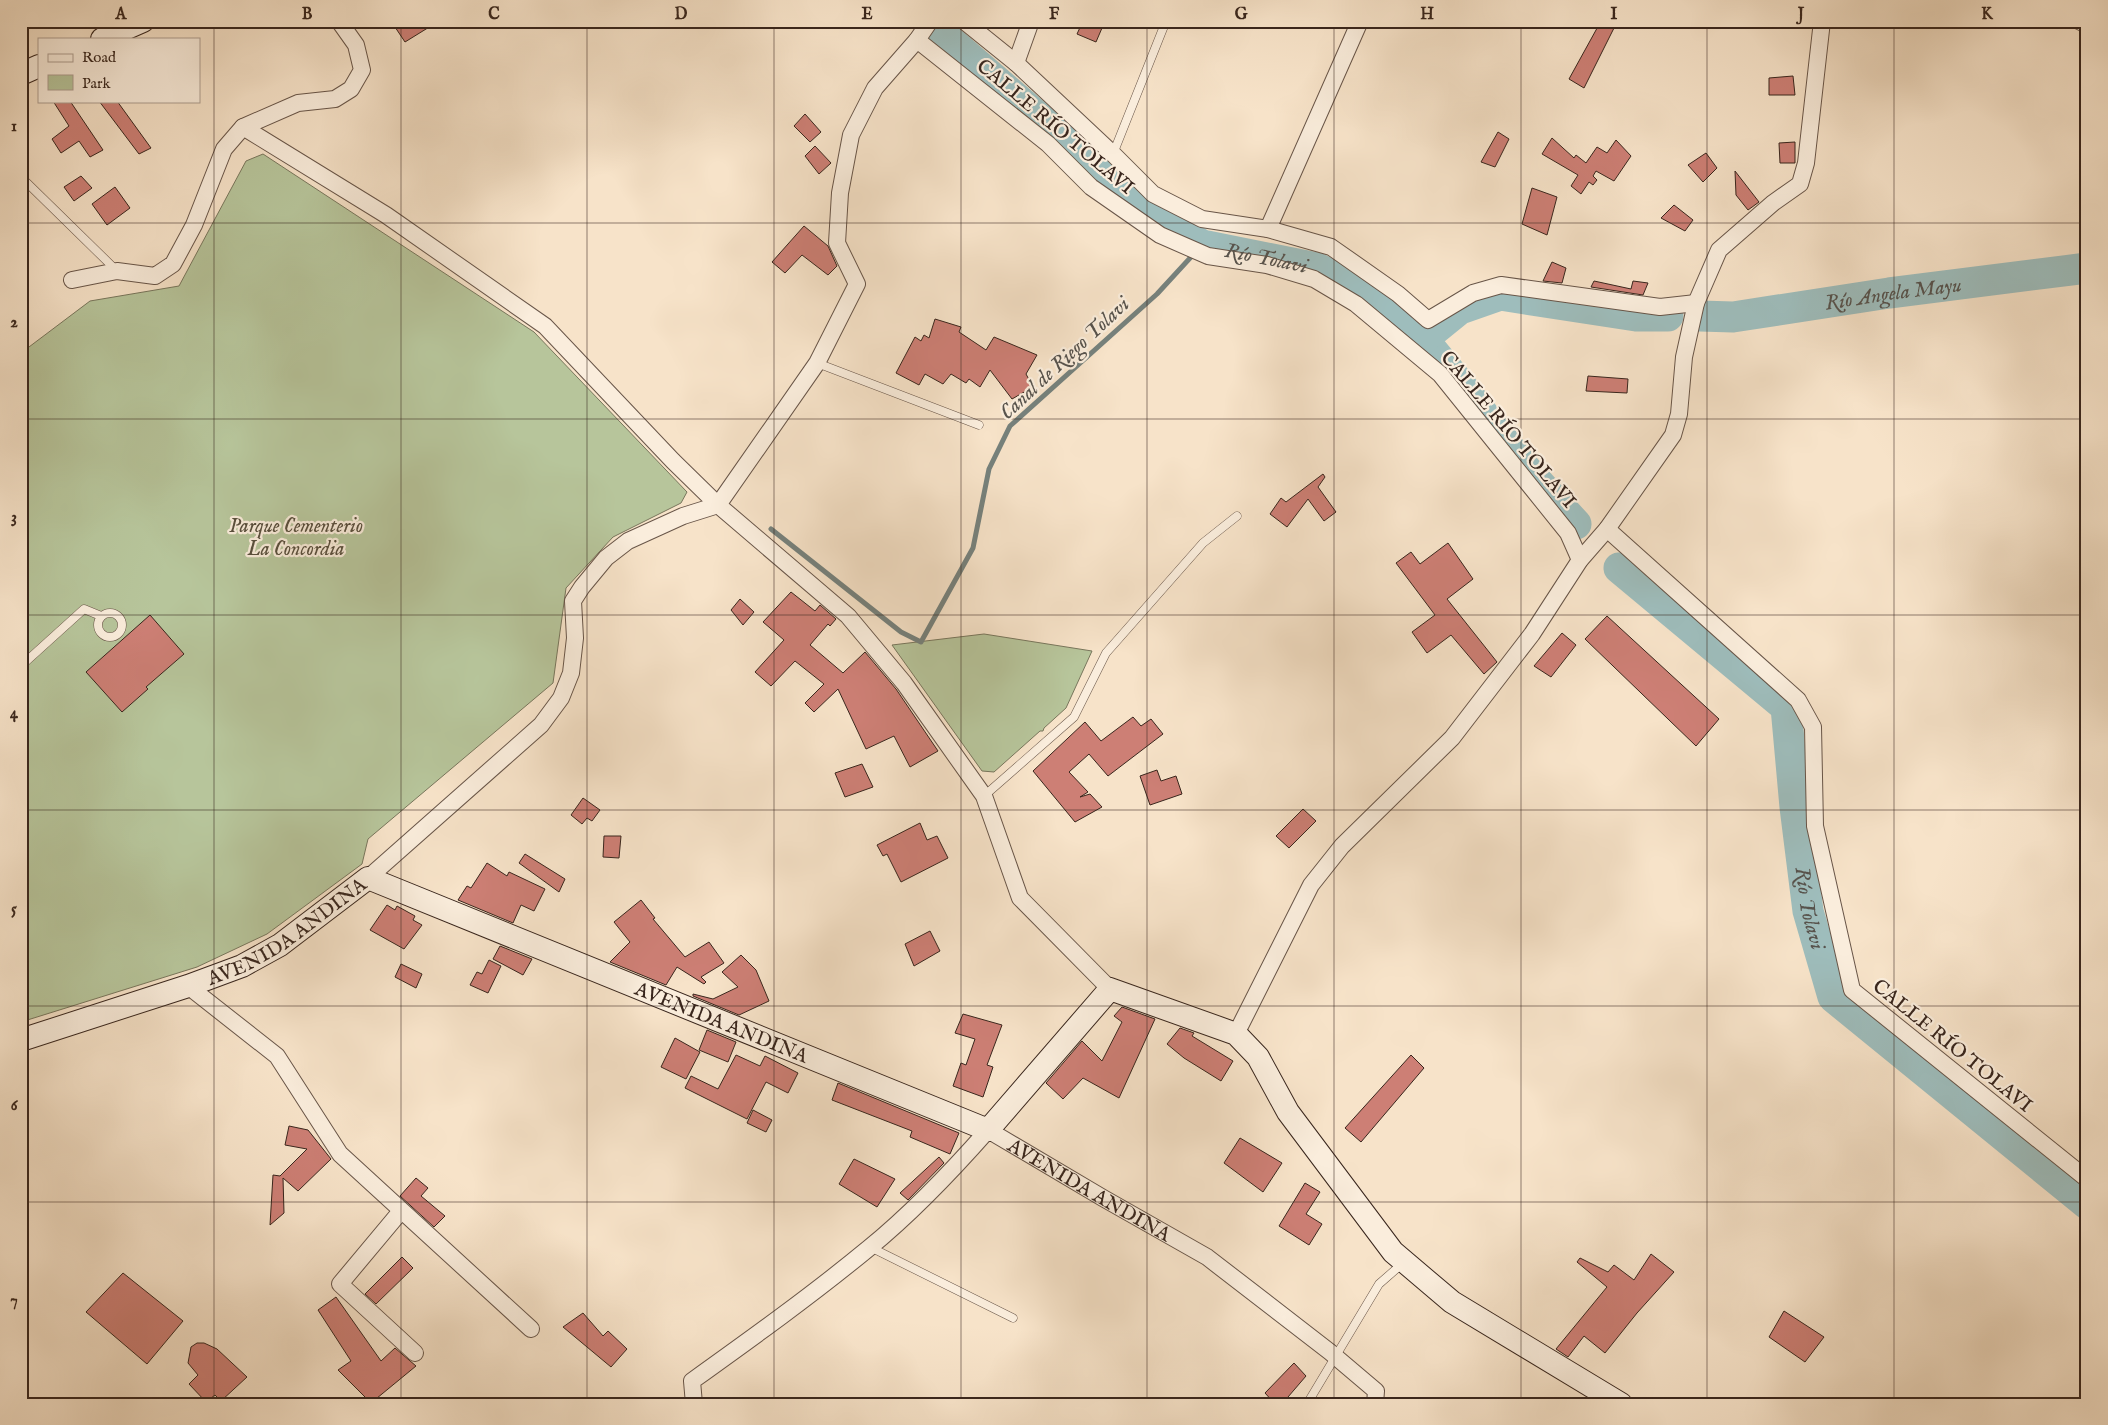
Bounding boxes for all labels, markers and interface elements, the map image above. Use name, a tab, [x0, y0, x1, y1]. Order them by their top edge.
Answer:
text: A	[115, 5, 128, 25]
text: B	[302, 5, 313, 25]
text: C	[488, 5, 500, 25]
text: D	[675, 5, 688, 25]
text: E	[861, 5, 873, 25]
text: F	[1049, 5, 1060, 25]
text: G	[1235, 5, 1248, 25]
text: H	[1420, 5, 1434, 25]
text: I	[1611, 5, 1618, 25]
text: J	[1796, 5, 1805, 25]
text: K	[1981, 5, 1994, 25]
legend	[38, 38, 200, 102]
text: Road	[82, 48, 117, 67]
street label: CALLE RÍO TOLAVI	[971, 54, 1139, 201]
text: Park	[82, 74, 112, 93]
text: 1	[11, 117, 17, 137]
water label: Río Tolavi	[1222, 238, 1312, 281]
water label: Río Angela Mayu	[1823, 272, 1963, 318]
water label: Canal de Riego Tolavi	[994, 290, 1137, 426]
text: 2	[10, 313, 18, 333]
street label: CALLE RÍO TOLAVI	[1435, 346, 1581, 514]
text: 3	[11, 508, 17, 528]
park label: Parque Cementerio La Concordia	[229, 514, 363, 562]
text: 4	[10, 704, 19, 724]
water label: Río Tolavi	[1788, 865, 1831, 955]
street label: AVENIDA ANDINA	[203, 872, 372, 992]
text: 5	[11, 900, 17, 920]
street label: CALLE RÍO TOLAVI	[1867, 974, 2037, 1119]
street label: AVENIDA ANDINA	[630, 976, 812, 1070]
text: 6	[11, 1096, 19, 1116]
street label: AVENIDA ANDINA	[1002, 1133, 1175, 1248]
text: 7	[10, 1291, 18, 1311]

